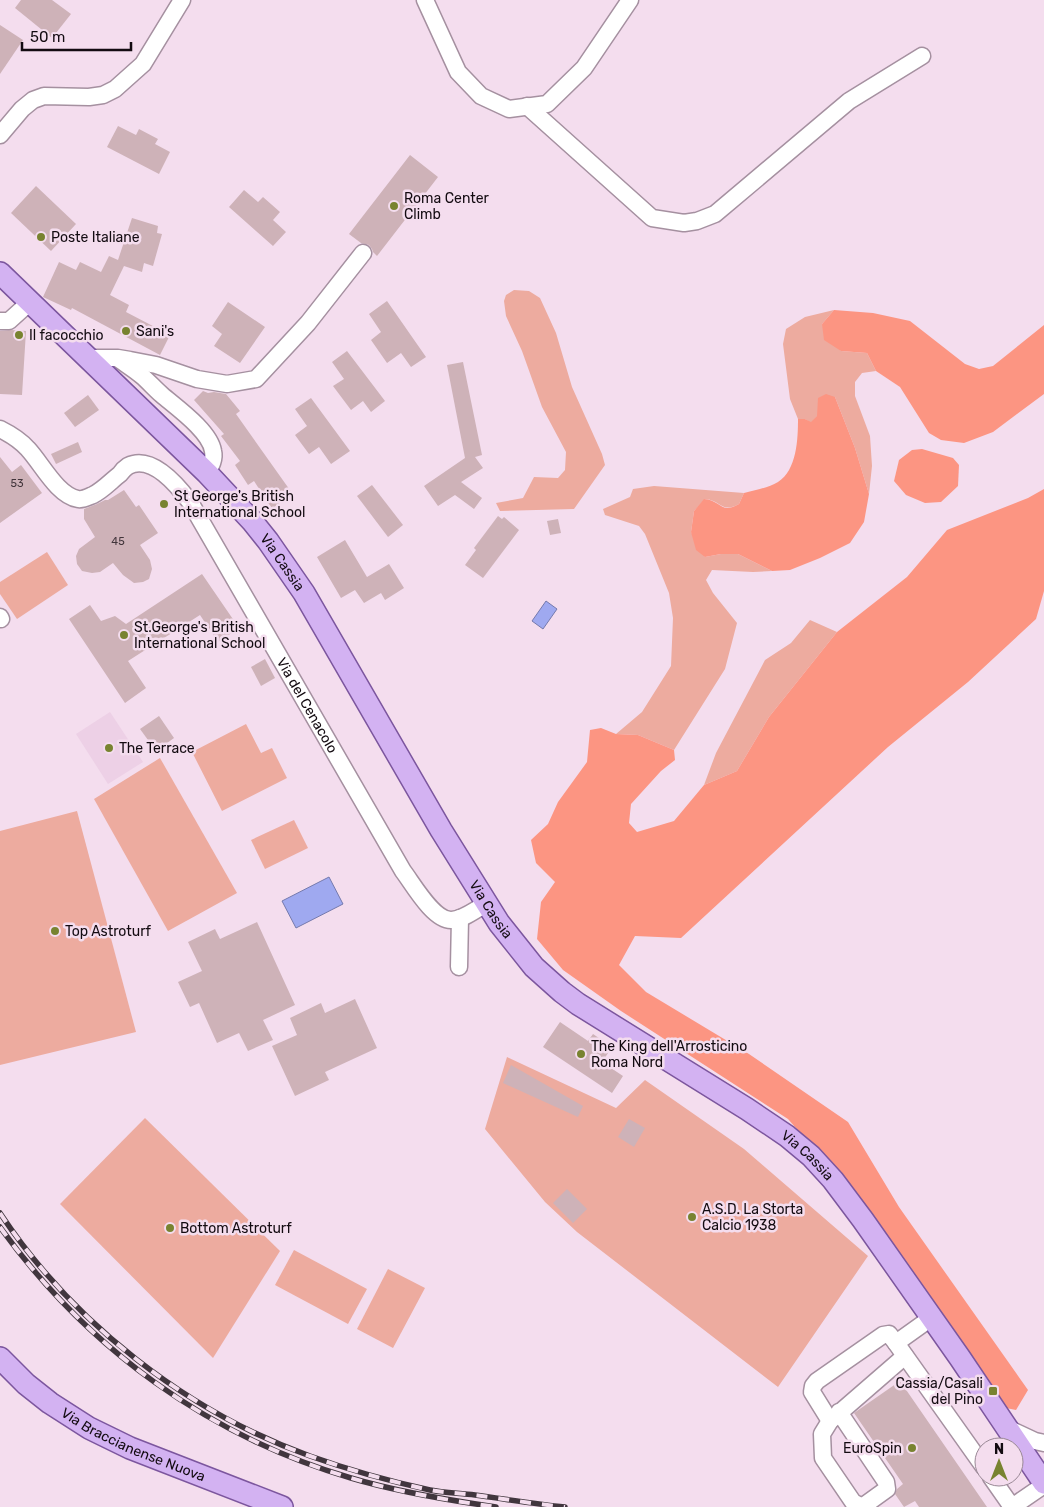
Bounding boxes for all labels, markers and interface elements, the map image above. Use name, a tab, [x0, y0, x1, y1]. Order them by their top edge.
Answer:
scale bar	[22, 20, 131, 52]
text: 50 m	[30, 28, 65, 46]
place label: Roma Center Climb	[404, 190, 490, 223]
marker: Roma Center Climb	[388, 200, 400, 212]
place label: Poste Italiane	[51, 229, 140, 246]
marker: Poste Italiane	[35, 231, 47, 243]
place label: Sani's	[136, 323, 174, 340]
marker: Sani's	[120, 325, 132, 337]
place label: Il facocchio	[29, 327, 104, 344]
marker: Il facocchio	[13, 329, 25, 341]
house number: 53	[10, 477, 24, 490]
place label: St George's British International School	[174, 488, 305, 521]
marker: St George's British International School	[158, 498, 170, 510]
street label: Via Cassia	[256, 530, 308, 595]
house number: 45	[111, 535, 125, 548]
place label: St.George's British International School	[134, 619, 265, 652]
marker: St.George's British International School	[118, 629, 130, 641]
street label: Via del Cenacolo	[273, 655, 341, 756]
place label: The Terrace	[119, 740, 195, 757]
marker: The Terrace	[103, 742, 115, 754]
street label: Via Cassia	[465, 877, 516, 942]
place label: Top Astroturf	[65, 923, 152, 940]
marker: Top Astroturf	[49, 925, 61, 937]
place label: The King dell'Arrosticino Roma Nord	[591, 1038, 747, 1071]
marker: The King dell'Arrosticino Roma Nord	[575, 1048, 587, 1060]
street label: Via Cassia	[778, 1127, 837, 1184]
place label: A.S.D. La Storta Calcio 1938	[702, 1201, 803, 1234]
marker: A.S.D. La Storta Calcio 1938	[686, 1211, 698, 1223]
place label: Bottom Astroturf	[180, 1220, 292, 1237]
marker: Bottom Astroturf	[164, 1222, 176, 1234]
place label: Cassia/Casali del Pino	[895, 1375, 983, 1408]
marker: Cassia/Casali del Pino	[987, 1385, 999, 1397]
street label: Via Braccianense Nuova	[58, 1404, 208, 1485]
north arrow	[974, 1437, 1024, 1487]
place label: EuroSpin	[843, 1440, 902, 1457]
text: N	[994, 1441, 1004, 1458]
marker: EuroSpin	[906, 1442, 918, 1454]

